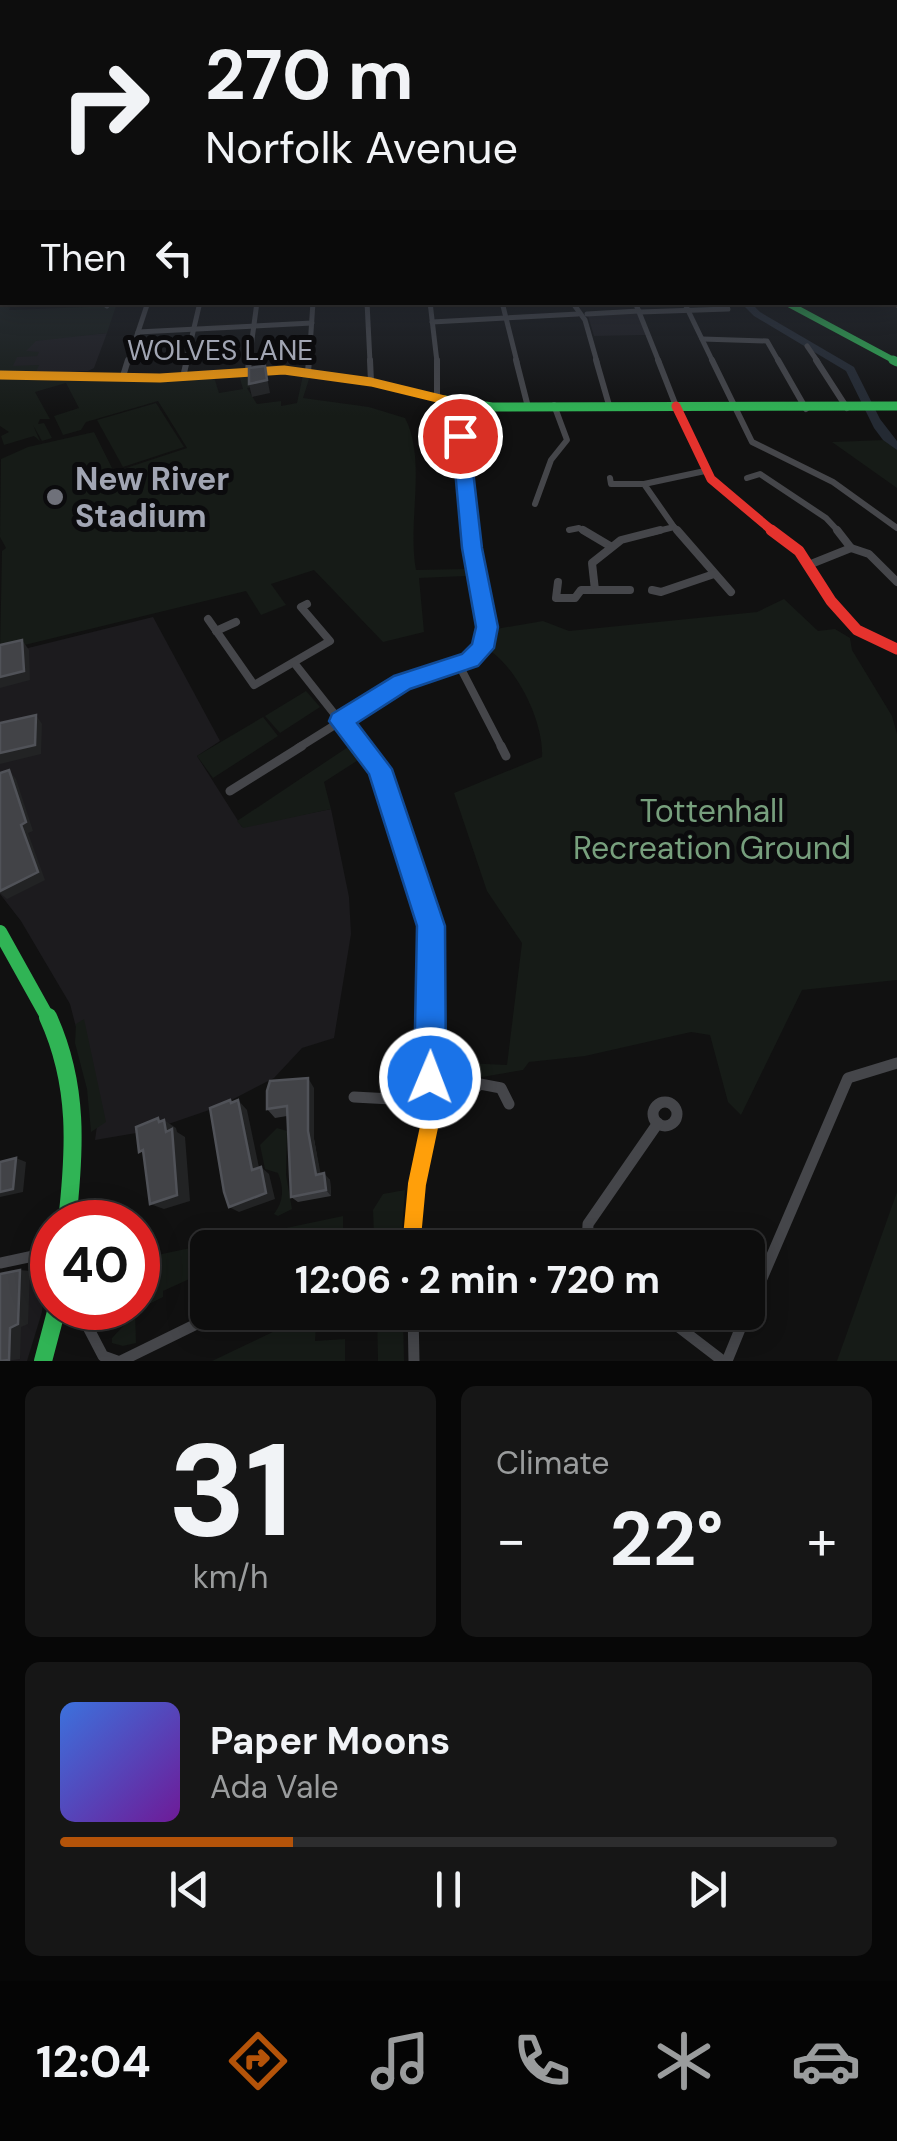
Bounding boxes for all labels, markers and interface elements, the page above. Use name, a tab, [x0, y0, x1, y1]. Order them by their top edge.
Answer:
text: 270 m	[205, 30, 414, 121]
icon: right	[40, 40, 170, 170]
text: Norfolk Avenue	[205, 118, 518, 177]
icon: left	[147, 230, 202, 285]
text: Then	[40, 233, 127, 283]
street label: WOLVES LANE	[127, 332, 313, 369]
pin	[418, 394, 503, 479]
icon: arrive	[433, 409, 488, 464]
place label: New River Stadium	[75, 458, 229, 537]
marker: New River Stadium	[44, 486, 66, 508]
park label: Tottenhall Recreation Ground	[573, 790, 851, 869]
position arrow	[378, 1026, 482, 1130]
speed limit sign: 40	[30, 1200, 160, 1330]
text: 12:06 · 2 min · 720 m	[295, 1255, 660, 1305]
text: 31	[168, 1406, 293, 1575]
text: Climate	[496, 1442, 610, 1484]
text: 22°	[610, 1491, 723, 1588]
text: −	[496, 1504, 526, 1576]
text: +	[807, 1504, 837, 1576]
text: km/h	[193, 1556, 268, 1598]
text: Paper Moons	[210, 1716, 450, 1766]
text: Ada Vale	[210, 1766, 339, 1808]
icon: previous	[162, 1862, 217, 1917]
icon: pause	[421, 1862, 476, 1917]
icon: next	[680, 1862, 735, 1917]
icon: directions	[223, 2026, 293, 2096]
icon: music	[365, 2026, 435, 2096]
icon: phone	[507, 2026, 577, 2096]
icon: climate	[649, 2026, 719, 2096]
icon: car	[791, 2026, 861, 2096]
text: 12:04	[36, 2032, 151, 2091]

